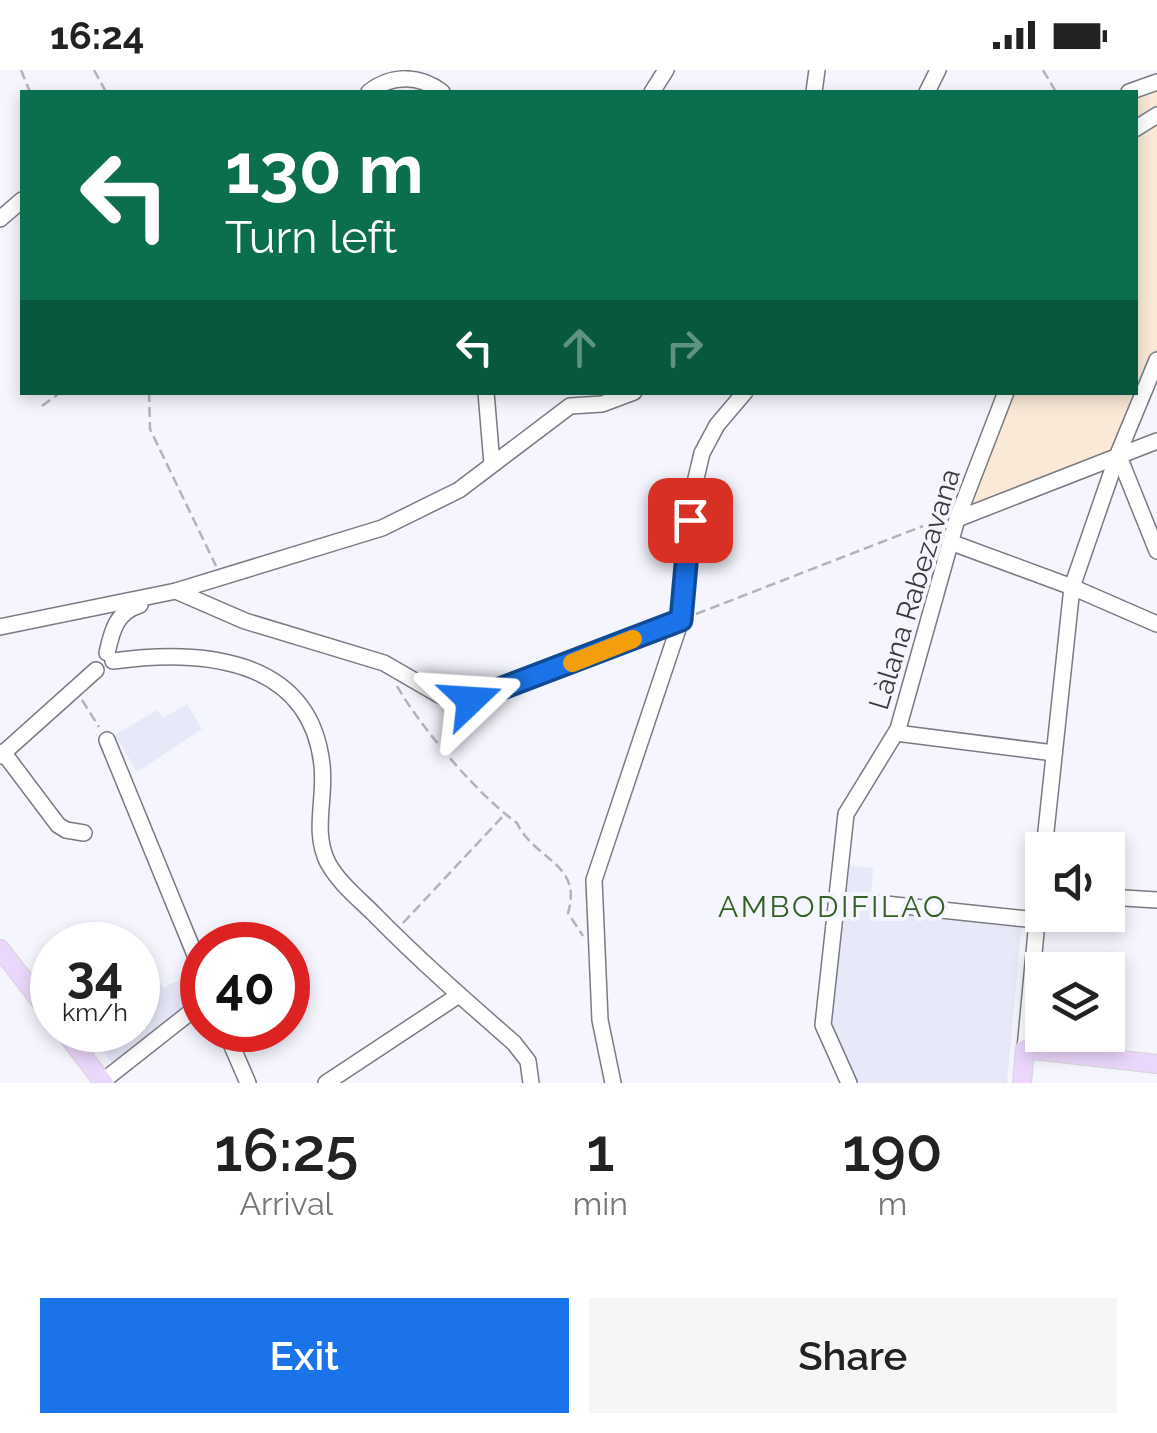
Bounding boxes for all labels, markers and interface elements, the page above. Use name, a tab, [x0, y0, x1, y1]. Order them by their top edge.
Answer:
text: 16:24	[50, 13, 144, 58]
text: 130 m	[225, 127, 424, 209]
icon: left	[60, 130, 190, 260]
text: Turn left	[225, 211, 397, 264]
icon: left	[447, 320, 502, 375]
icon: ahead	[552, 320, 607, 375]
icon: right	[657, 320, 712, 375]
street label: Làlana Rabezavana	[862, 465, 967, 714]
pin	[648, 478, 733, 563]
icon: arrive	[663, 493, 718, 548]
position arrow	[419, 648, 523, 752]
map controls	[1025, 832, 1125, 1052]
button: sound	[1025, 832, 1125, 932]
district label: AMBODIFILAO	[718, 889, 948, 924]
speed limit sign: 40	[180, 922, 310, 1052]
text: 34	[67, 945, 123, 1004]
button: layers	[1025, 952, 1125, 1052]
text: km/h	[62, 997, 128, 1027]
text: 16:25	[214, 1115, 358, 1185]
text: 1	[586, 1115, 614, 1185]
text: 190	[842, 1115, 943, 1185]
text: Arrival	[239, 1185, 333, 1222]
text: min	[573, 1185, 628, 1222]
text: m	[878, 1185, 907, 1222]
button: Exit	[40, 1298, 569, 1413]
button: Share	[589, 1298, 1117, 1413]

